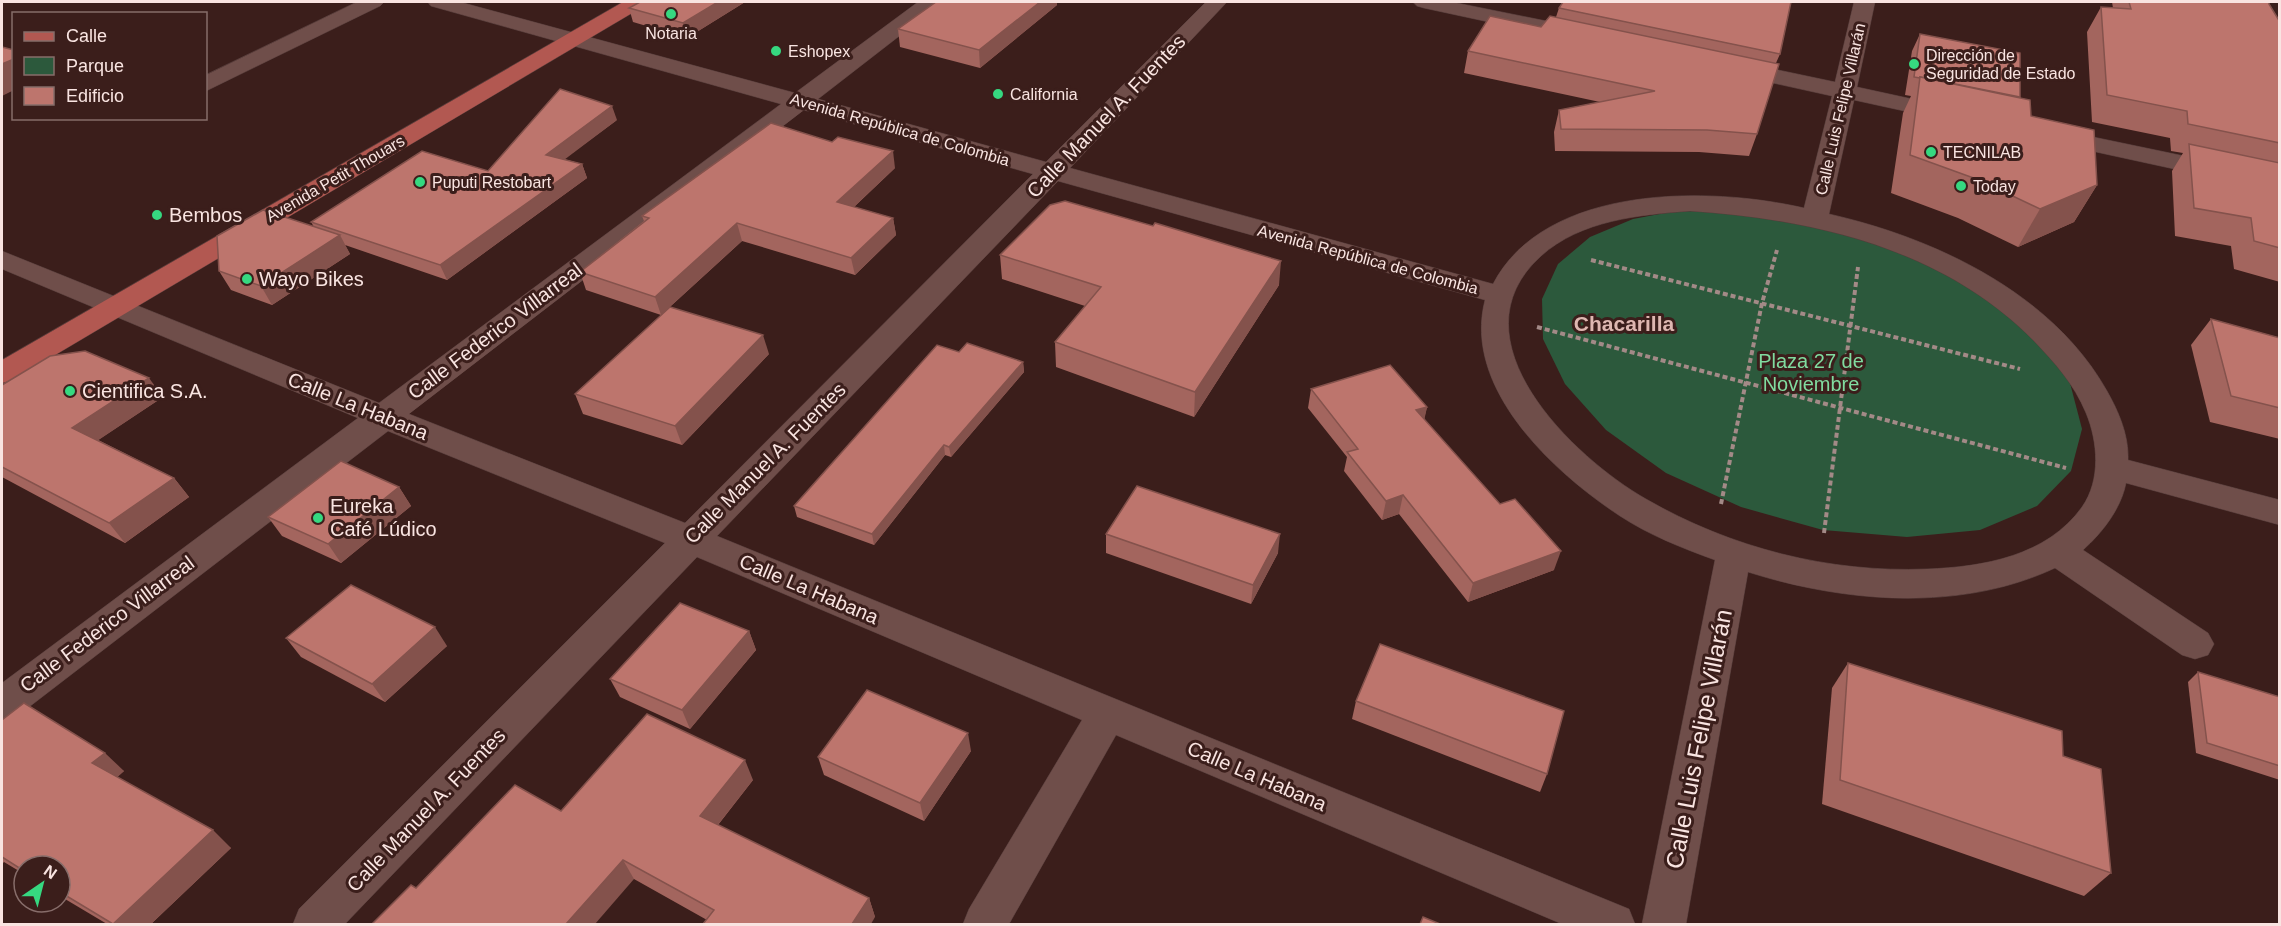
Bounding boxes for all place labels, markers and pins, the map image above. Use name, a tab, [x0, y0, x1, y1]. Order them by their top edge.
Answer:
marker: Notaria	[664, 7, 678, 21]
place label: Notaria	[645, 25, 697, 42]
place label: Eshopex	[788, 43, 850, 60]
marker: Eshopex	[769, 44, 783, 58]
place label: Dirección de Seguridad de Estado	[1926, 47, 2076, 82]
marker: Dirección de Seguridad de Estado	[1907, 57, 1921, 71]
place label: California	[1010, 86, 1078, 103]
marker: California	[991, 87, 1005, 101]
place label: TECNILAB	[1943, 144, 2021, 161]
marker: TECNILAB	[1924, 145, 1938, 159]
place label: Puputi Restobart	[432, 174, 552, 191]
marker: Puputi Restobart	[413, 175, 427, 189]
place label: Today	[1973, 178, 2016, 195]
marker: Today	[1954, 179, 1968, 193]
place label: Bembos	[169, 204, 242, 226]
marker: Bembos	[150, 208, 164, 222]
place label: Wayo Bikes	[259, 268, 364, 290]
marker: Wayo Bikes	[240, 272, 254, 286]
place label: Cientifica S.A.	[82, 380, 208, 402]
marker: Cientifica S.A.	[63, 384, 77, 398]
place label: Eureka Café Lúdico	[330, 495, 437, 540]
marker: Eureka Café Lúdico	[311, 511, 325, 525]

